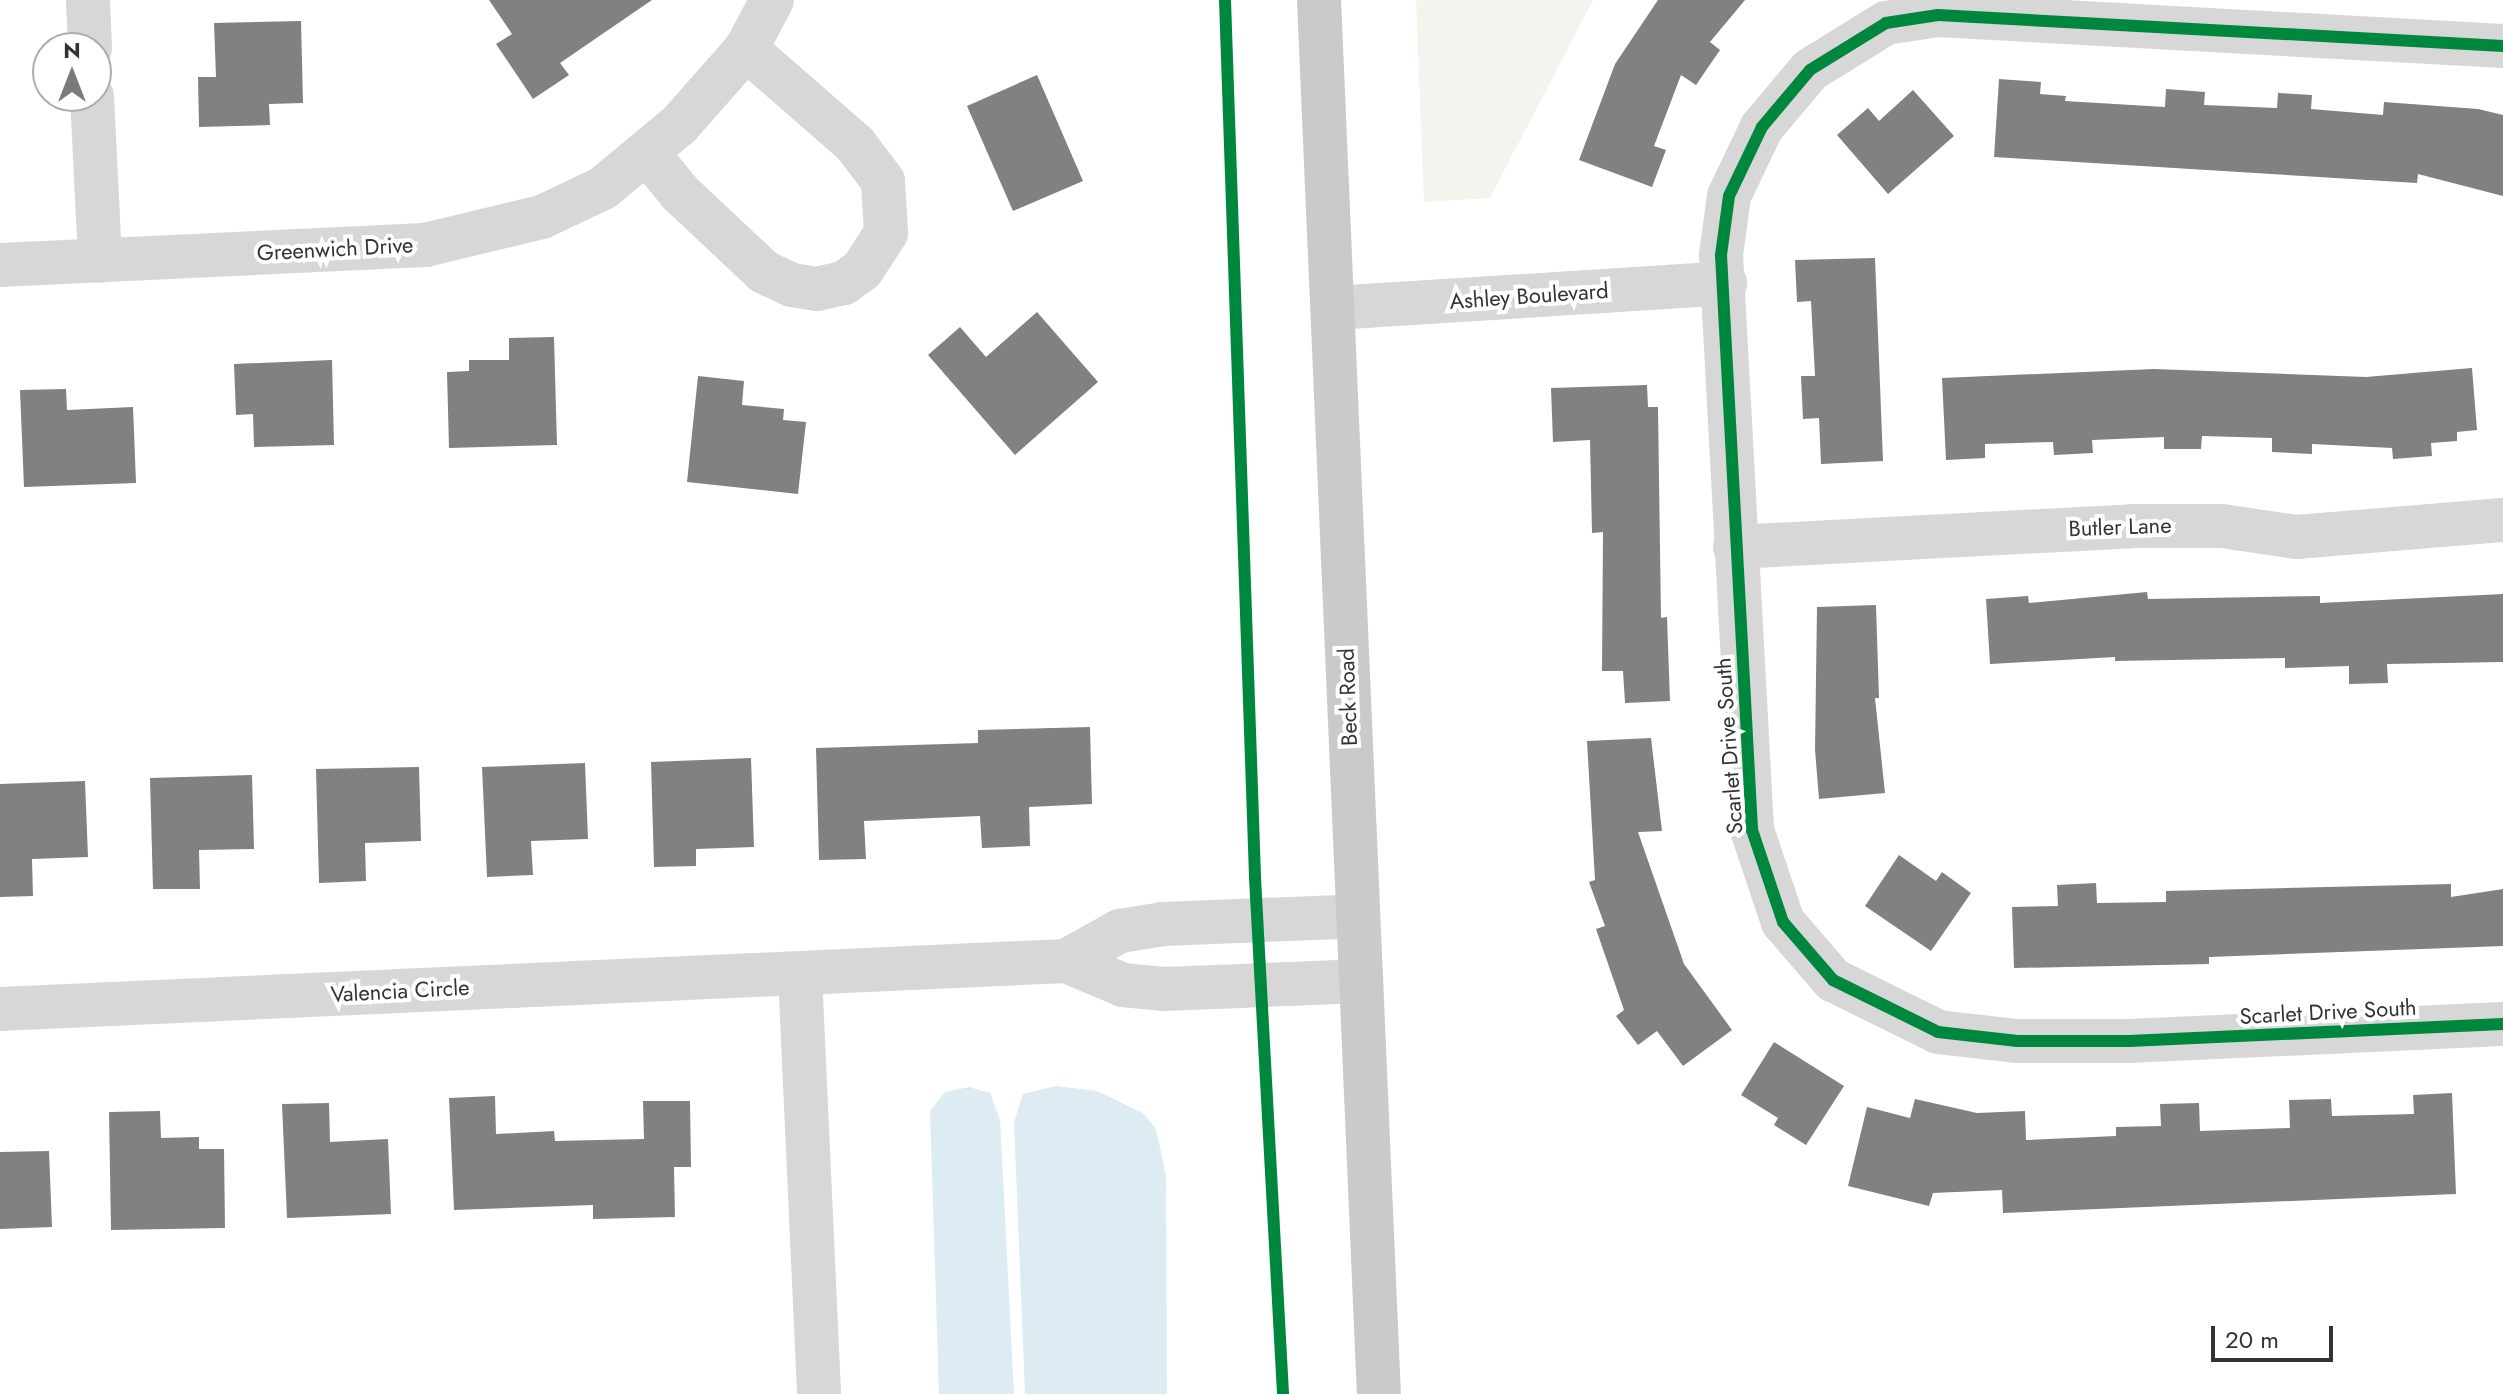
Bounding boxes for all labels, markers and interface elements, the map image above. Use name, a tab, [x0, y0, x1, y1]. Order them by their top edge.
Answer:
north arrow	[32, 32, 112, 112]
text: N	[63, 34, 81, 66]
street label: Greenwich Drive	[256, 232, 414, 266]
street label: Ashley Boulevard	[1449, 277, 1609, 315]
street label: Butler Lane	[2068, 512, 2172, 542]
street label: Beck Road	[1333, 648, 1363, 746]
street label: Scarlet Drive South	[1710, 657, 1748, 835]
street label: Valencia Circle	[330, 974, 470, 1008]
street label: Scarlet Drive South	[2239, 994, 2417, 1030]
scale bar	[2215, 1310, 2337, 1360]
text: 20 m	[2225, 1322, 2279, 1357]

